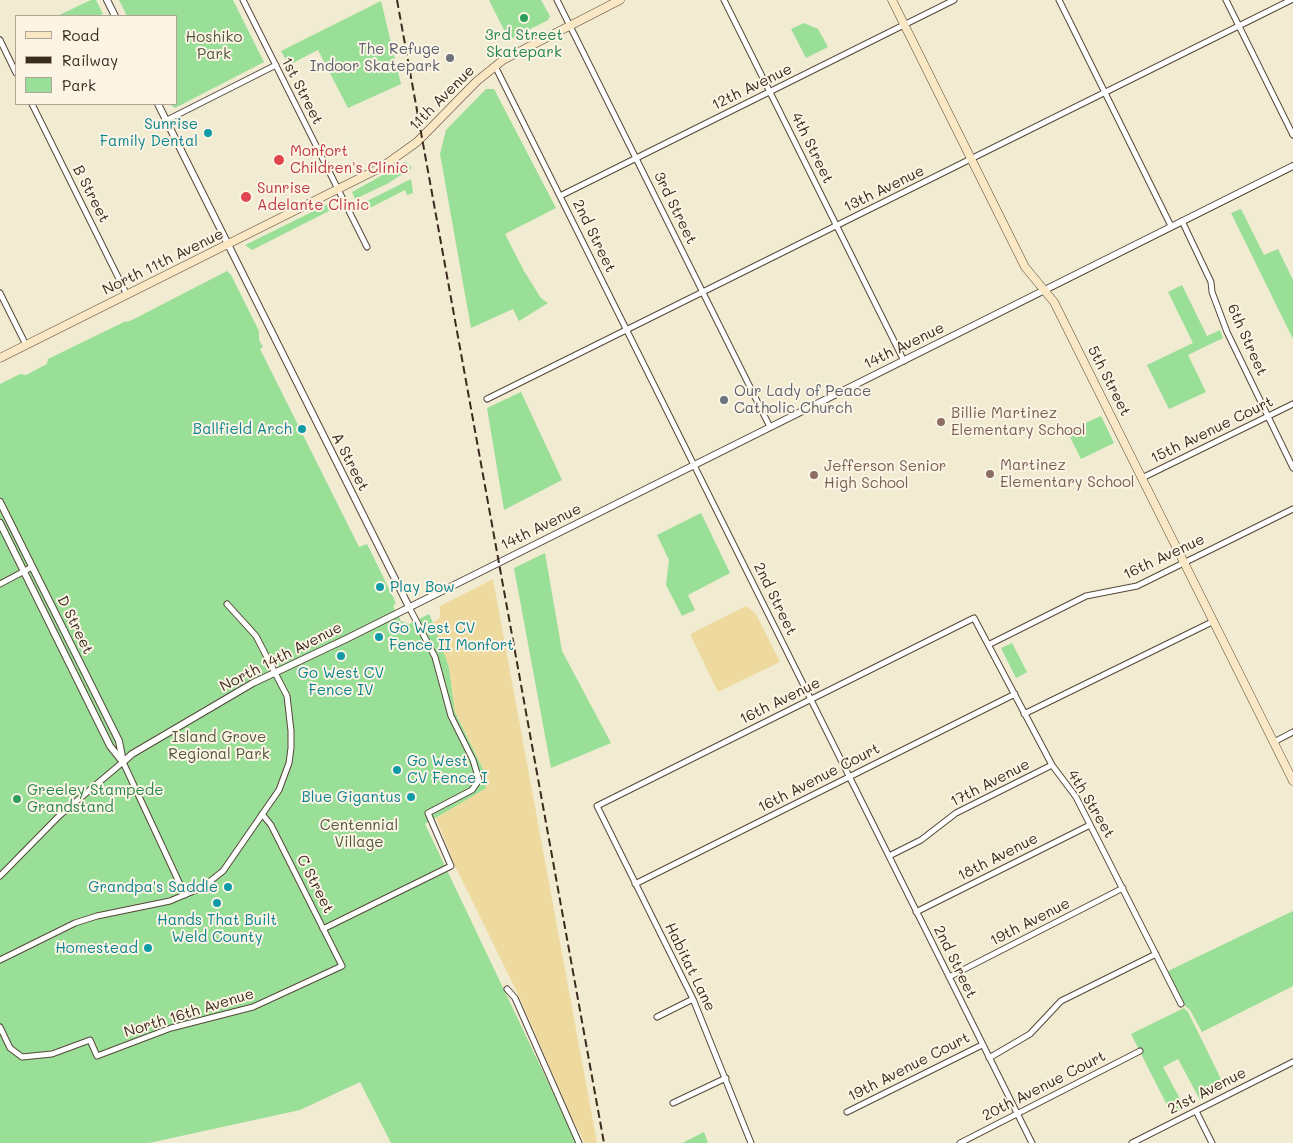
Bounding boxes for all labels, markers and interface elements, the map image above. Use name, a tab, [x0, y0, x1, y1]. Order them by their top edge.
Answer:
marker: 3rd Street Skatepark	[518, 12, 530, 24]
legend	[15, 15, 178, 105]
text: Road	[62, 25, 99, 45]
place label: 3rd Street Skatepark	[485, 26, 563, 61]
park label: Hoshiko Park	[186, 28, 242, 63]
place label: The Refuge Indoor Skatepark	[310, 40, 440, 75]
text: Railway	[62, 50, 118, 70]
marker: The Refuge Indoor Skatepark	[444, 52, 456, 64]
street label: 1st Street	[277, 54, 327, 128]
street label: 12th Avenue	[709, 60, 795, 114]
street label: 11th Avenue	[406, 62, 478, 134]
text: Park	[62, 75, 96, 95]
street label: 4th Street	[787, 110, 837, 186]
place label: Sunrise Family Dental	[100, 115, 198, 150]
marker: Sunrise Family Dental	[202, 127, 214, 139]
place label: Monfort Children's Clinic	[290, 142, 408, 177]
marker: Monfort Children's Clinic	[272, 153, 286, 167]
street label: B Street	[69, 162, 113, 226]
street label: 13th Avenue	[841, 162, 927, 216]
street label: 3rd Street	[650, 169, 700, 247]
place label: Sunrise Adelante Clinic	[257, 179, 369, 214]
marker: Sunrise Adelante Clinic	[239, 190, 253, 204]
street label: 2nd Street	[569, 197, 619, 275]
street label: North 11th Avenue	[99, 225, 227, 299]
street label: 6th Street	[1223, 301, 1271, 379]
street label: 14th Avenue	[861, 319, 947, 373]
street label: 5th Street	[1084, 343, 1134, 419]
place label: Our Lady of Peace Catholic Church	[734, 382, 871, 417]
street label: 15th Avenue Court	[1148, 393, 1276, 467]
marker: Our Lady of Peace Catholic Church	[718, 394, 730, 406]
place label: Billie Martinez Elementary School	[951, 404, 1086, 439]
marker: Billie Martinez Elementary School	[935, 416, 947, 428]
place label: Ballfield Arch	[193, 420, 292, 438]
marker: Ballfield Arch	[296, 423, 308, 435]
street label: A Street	[328, 430, 372, 494]
place label: Martinez Elementary School	[1000, 456, 1135, 491]
place label: Jefferson Senior High School	[824, 457, 946, 492]
marker: Martinez Elementary School	[984, 468, 996, 480]
marker: Jefferson Senior High School	[808, 469, 820, 481]
street label: 14th Avenue	[498, 500, 584, 554]
street label: 16th Avenue	[1121, 530, 1207, 584]
street label: 2nd Street	[750, 560, 800, 638]
place label: Play Bow	[390, 578, 455, 596]
marker: Play Bow	[374, 581, 386, 593]
street label: D Street	[53, 593, 97, 657]
street label: North 14th Avenue	[217, 618, 345, 696]
place label: Go West CV Fence II Monfort	[389, 619, 514, 654]
marker: Go West CV Fence II Monfort	[373, 631, 385, 643]
marker: Go West CV Fence IV	[335, 650, 347, 662]
place label: Go West CV Fence IV	[298, 664, 384, 699]
street label: 16th Avenue	[737, 674, 823, 728]
park label: Island Grove Regional Park	[168, 728, 270, 763]
street label: 16th Avenue Court	[755, 740, 883, 816]
place label: Go West CV Fence I	[407, 752, 488, 787]
street label: 17th Avenue	[947, 755, 1033, 811]
marker: Go West CV Fence I	[391, 764, 403, 776]
street label: 4th Street	[1064, 767, 1118, 841]
place label: Greeley Stampede Grandstand	[27, 781, 164, 816]
place label: Blue Gigantus	[301, 788, 401, 806]
marker: Blue Gigantus	[405, 791, 417, 803]
marker: Greeley Stampede Grandstand	[11, 793, 23, 805]
park label: Centennial Village	[320, 816, 398, 851]
street label: 18th Avenue	[955, 829, 1041, 885]
street label: C Street	[293, 852, 337, 916]
place label: Grandpa's Saddle	[88, 878, 218, 896]
marker: Grandpa's Saddle	[222, 881, 234, 893]
street label: 19th Avenue	[987, 894, 1073, 950]
marker: Hands That Built Weld County	[211, 897, 223, 909]
place label: Hands That Built Weld County	[157, 911, 277, 946]
street label: Habitat Lane	[661, 920, 719, 1014]
street label: 2nd Street	[930, 923, 980, 1001]
place label: Homestead	[55, 939, 138, 957]
marker: Homestead	[142, 942, 154, 954]
street label: North 16th Avenue	[122, 985, 256, 1041]
street label: 19th Avenue Court	[845, 1029, 973, 1105]
street label: 20th Avenue Court	[979, 1047, 1109, 1125]
street label: 21st Avenue	[1165, 1064, 1249, 1118]

